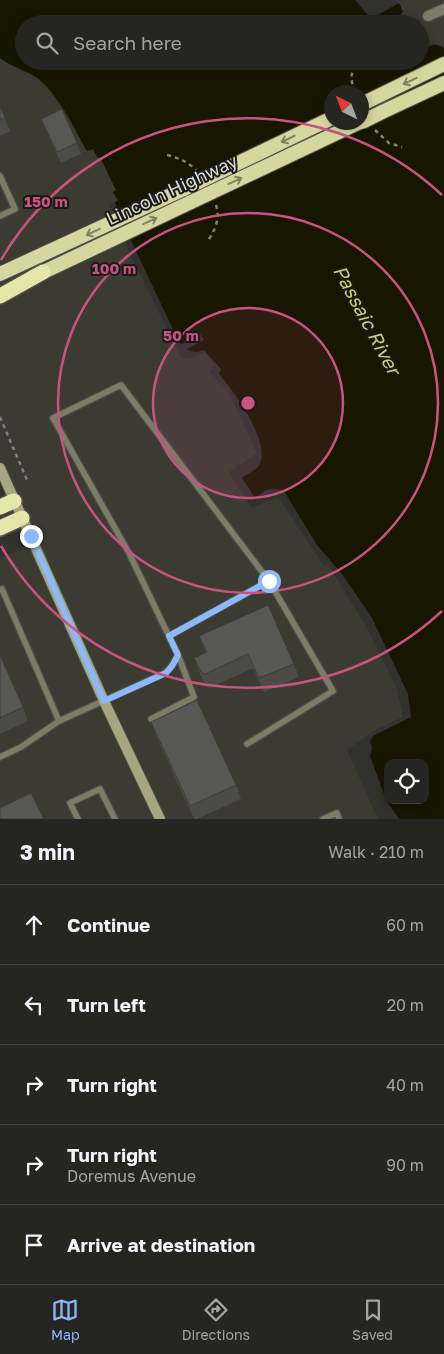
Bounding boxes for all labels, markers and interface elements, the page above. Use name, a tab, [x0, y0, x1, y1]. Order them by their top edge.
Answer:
search box	[15, 15, 429, 70]
icon: search	[33, 29, 61, 57]
text: Search here	[73, 31, 182, 54]
one-way arrow	[403, 76, 418, 86]
north arrow	[324, 85, 369, 130]
one-way arrow	[280, 134, 295, 144]
street label: Lincoln Highway	[102, 149, 241, 229]
one-way arrow	[227, 176, 242, 185]
text: 150 m	[24, 192, 68, 210]
one-way arrow	[142, 216, 157, 226]
one-way arrow	[86, 228, 101, 237]
text: 100 m	[92, 259, 136, 277]
water label: Passaic River	[329, 261, 407, 381]
text: 50 m	[163, 326, 199, 344]
centre of rings	[239, 394, 257, 412]
route end	[20, 525, 43, 548]
route start	[258, 570, 281, 593]
map controls	[384, 759, 429, 804]
button: locate	[384, 759, 429, 804]
text: 3 min	[20, 839, 75, 865]
text: Walk · 210 m	[328, 842, 424, 862]
icon: ahead	[20, 911, 48, 939]
text: Continue	[67, 913, 150, 936]
text: 60 m	[386, 915, 424, 935]
icon: left	[20, 991, 48, 1019]
text: Turn left	[67, 993, 146, 1016]
text: 20 m	[387, 995, 424, 1015]
icon: right	[20, 1071, 48, 1099]
text: Turn right	[67, 1073, 157, 1096]
text: 40 m	[386, 1075, 424, 1095]
text: Turn right	[67, 1143, 157, 1166]
icon: right	[20, 1151, 48, 1179]
text: 90 m	[386, 1155, 424, 1175]
text: Doremus Avenue	[67, 1166, 196, 1186]
icon: arrive	[20, 1231, 48, 1259]
text: Arrive at destination	[67, 1233, 255, 1256]
tab: Map	[51, 1296, 80, 1343]
tab: Directions	[182, 1296, 250, 1343]
tab: Saved	[352, 1296, 393, 1343]

